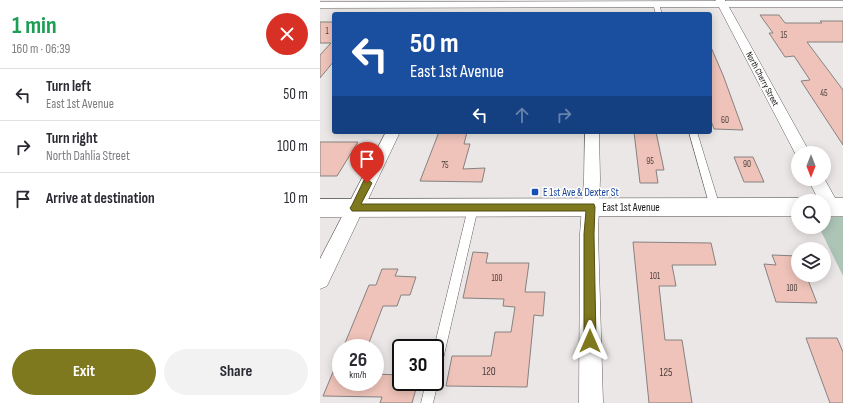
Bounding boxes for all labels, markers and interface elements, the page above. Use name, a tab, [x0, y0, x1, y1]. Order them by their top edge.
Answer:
text: 1 min	[12, 11, 57, 40]
button: close	[266, 13, 308, 55]
house number: 1	[325, 26, 329, 37]
text: 50 m	[410, 27, 459, 60]
icon: left	[344, 28, 396, 80]
house number: 15	[781, 30, 788, 41]
text: 160 m · 06:39	[12, 41, 70, 57]
street label: North Cherry Street	[743, 50, 781, 108]
text: East 1st Avenue	[410, 61, 504, 82]
text: Turn left	[46, 77, 91, 96]
icon: left	[12, 84, 34, 106]
text: 50 m	[283, 85, 308, 104]
house number: 45	[820, 88, 828, 99]
text: East 1st Avenue	[46, 96, 114, 112]
icon: left	[469, 104, 491, 126]
icon: ahead	[511, 104, 533, 126]
icon: right	[553, 104, 575, 126]
house number: 60	[721, 115, 729, 126]
text: Turn right	[46, 129, 98, 148]
icon: right	[12, 136, 34, 158]
text: 100 m	[277, 137, 308, 156]
pin	[350, 142, 384, 183]
north arrow	[791, 146, 831, 186]
map controls	[791, 146, 831, 282]
text: North Dahlia Street	[46, 148, 130, 164]
icon: arrive	[356, 148, 378, 170]
house number: 95	[646, 156, 654, 167]
house number: 90	[743, 159, 751, 170]
house number: 75	[441, 160, 449, 171]
place label: E 1st Ave & Dexter St	[543, 186, 620, 199]
marker: E 1st Ave & Dexter St	[530, 187, 540, 197]
icon: arrive	[12, 188, 34, 210]
text: Arrive at destination	[46, 189, 155, 208]
text: 10 m	[284, 189, 308, 208]
button: search	[791, 194, 831, 234]
street label: East 1st Avenue	[602, 201, 660, 214]
button: layers	[791, 242, 831, 282]
house number: 101	[650, 271, 661, 282]
house number: 100	[491, 273, 503, 284]
house number: 100	[786, 283, 798, 294]
position arrow	[569, 320, 611, 362]
speed limit sign: 30	[392, 339, 444, 391]
text: 26	[349, 348, 367, 372]
button: Exit	[12, 349, 156, 395]
button: Share	[164, 349, 308, 395]
house number: 120	[482, 365, 496, 378]
house number: 125	[660, 366, 672, 379]
text: km/h	[349, 369, 367, 381]

